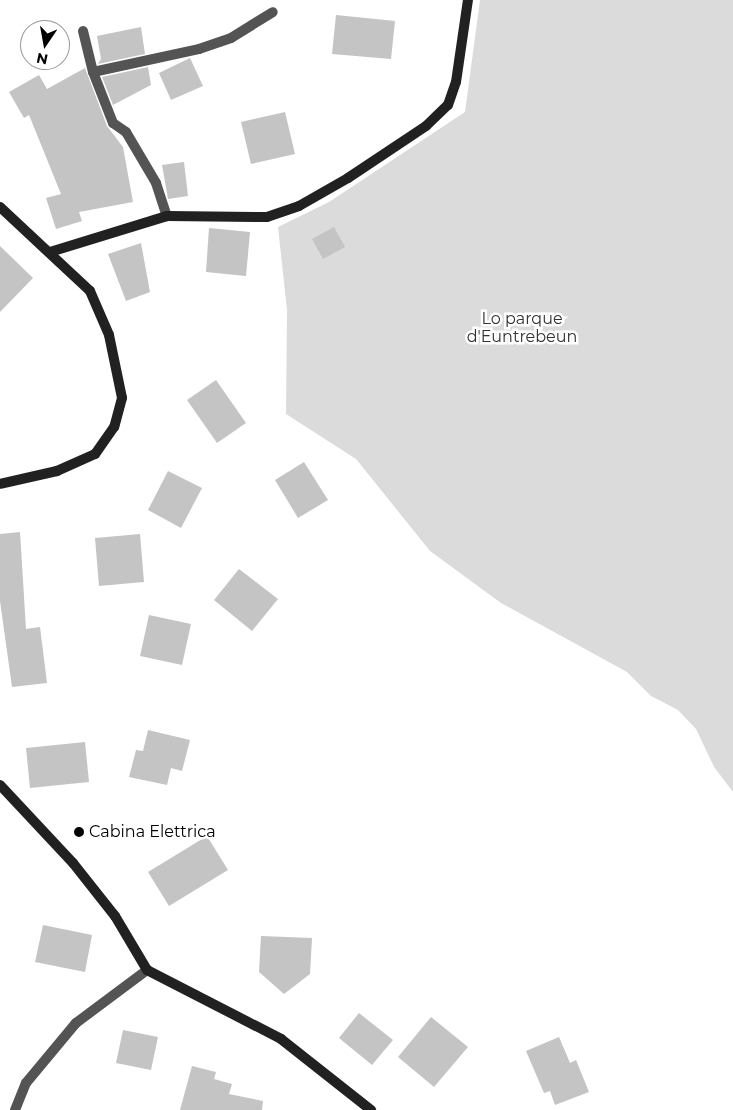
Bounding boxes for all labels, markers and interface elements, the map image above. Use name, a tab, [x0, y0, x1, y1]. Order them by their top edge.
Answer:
north arrow	[20, 20, 70, 70]
text: N	[35, 49, 49, 69]
park label: Lo parque d'Euntrebeun	[467, 309, 577, 347]
place label: Cabina Elettrica	[89, 822, 216, 842]
marker: Cabina Elettrica	[73, 826, 85, 838]

